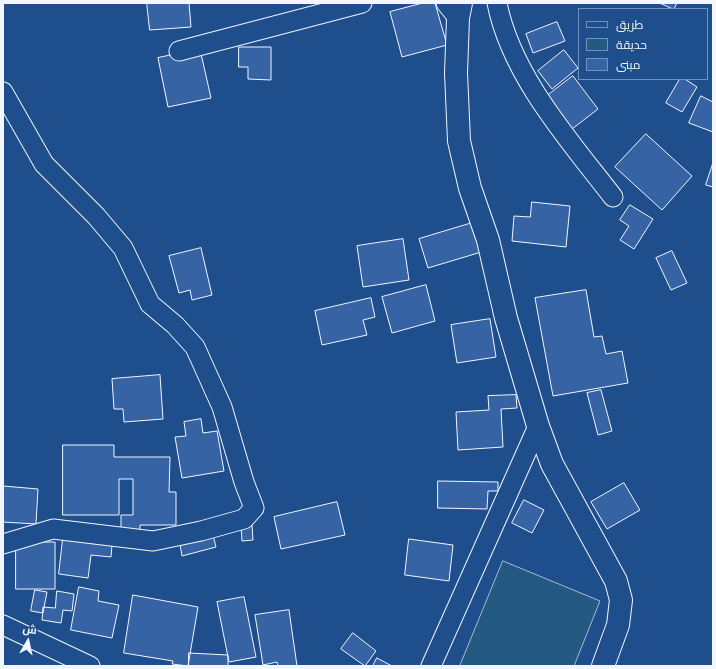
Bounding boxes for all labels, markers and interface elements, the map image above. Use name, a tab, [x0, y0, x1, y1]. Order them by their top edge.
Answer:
legend	[578, 8, 708, 80]
text: طريق	[616, 17, 643, 32]
text: حديقة	[616, 37, 647, 52]
text: مبنى	[616, 57, 641, 72]
north arrow	[8, 621, 48, 661]
text: ش	[22, 621, 38, 637]

